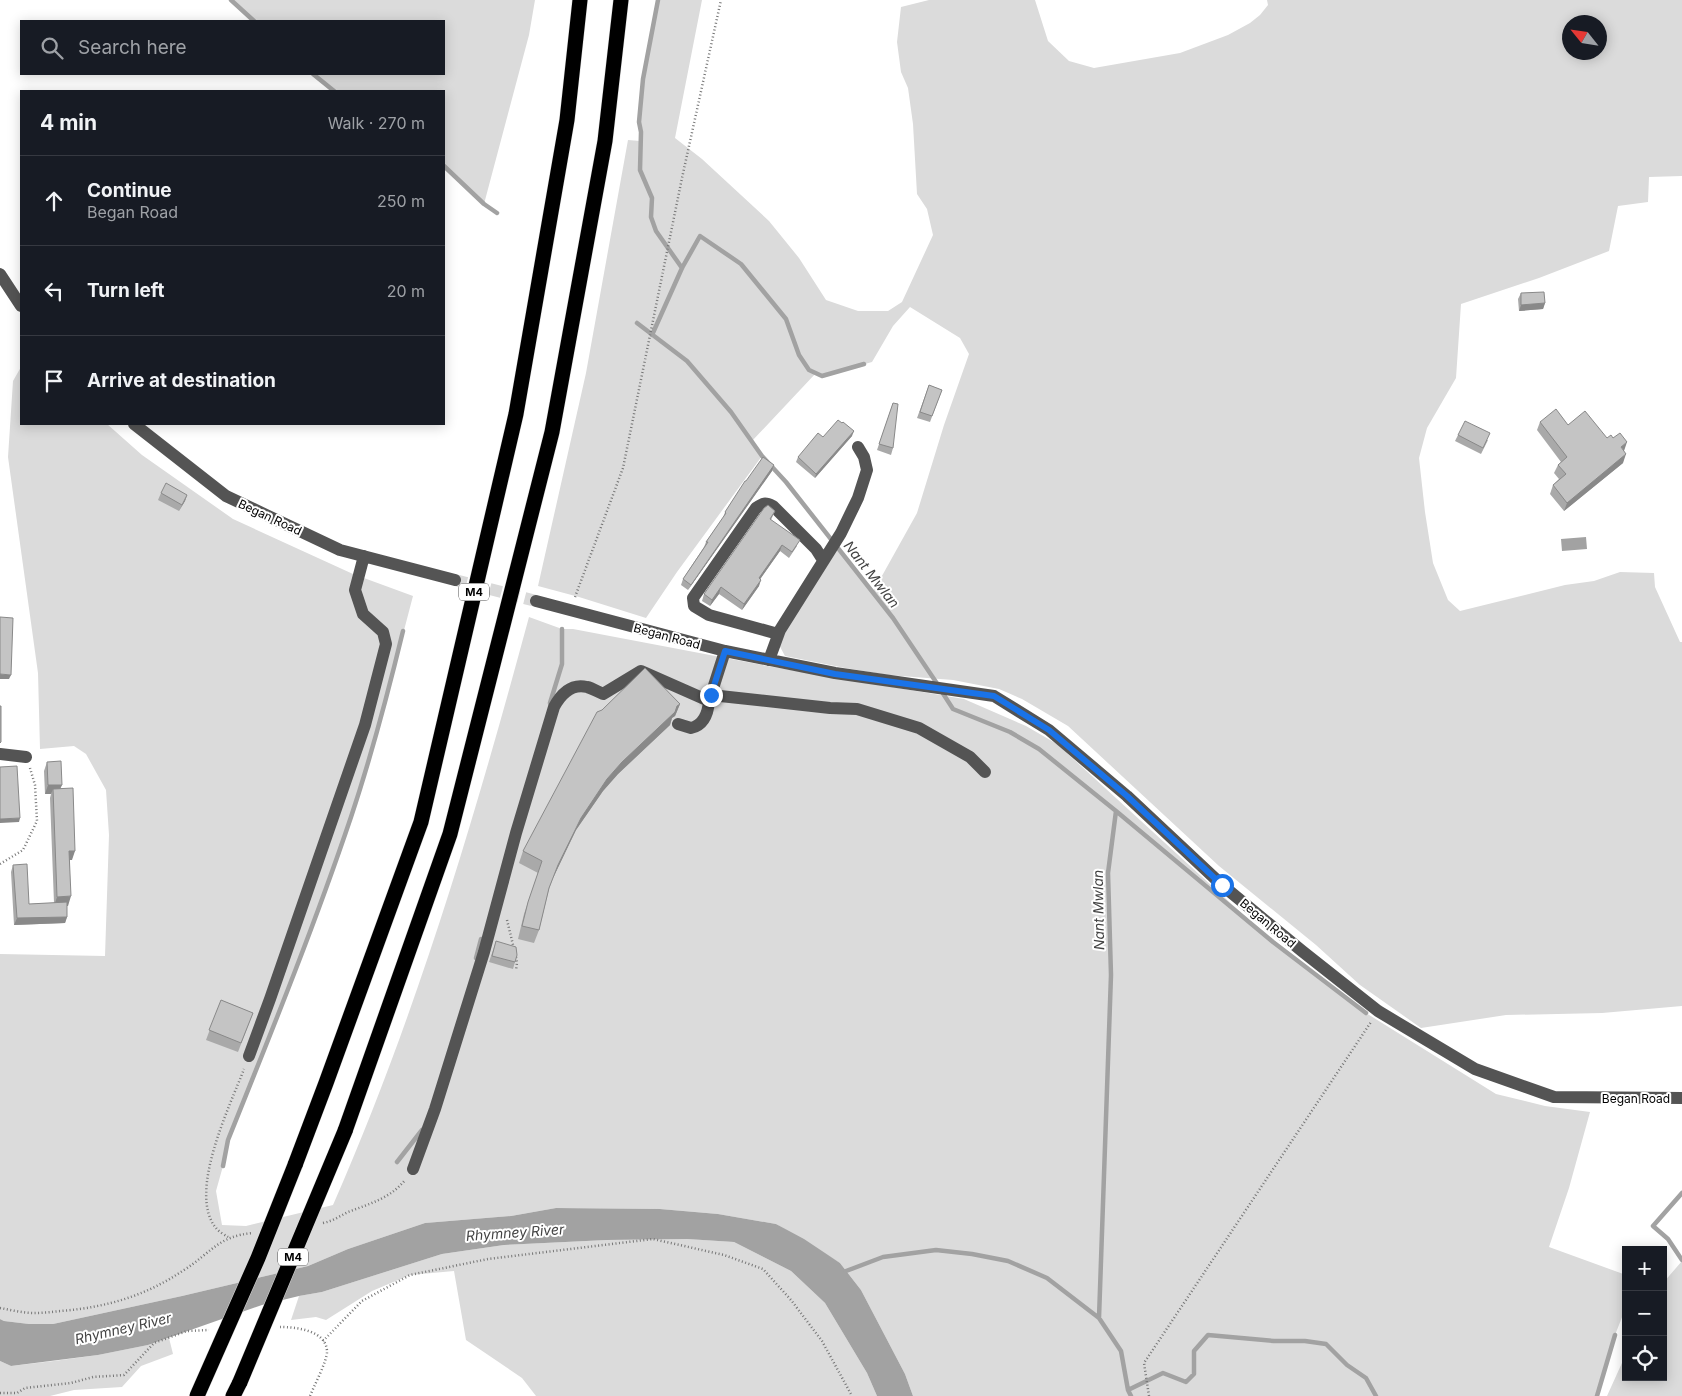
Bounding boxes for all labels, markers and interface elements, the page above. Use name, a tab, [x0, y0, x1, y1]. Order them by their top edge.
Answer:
north arrow	[1562, 15, 1607, 60]
search box	[20, 20, 445, 75]
icon: search	[38, 34, 66, 62]
text: Search here	[78, 36, 187, 59]
text: 4 min	[40, 110, 97, 135]
text: Walk · 270 m	[328, 113, 425, 133]
text: Continue	[87, 179, 172, 202]
icon: ahead	[40, 187, 68, 215]
text: 250 m	[377, 191, 425, 211]
text: Began Road	[87, 202, 178, 222]
icon: left	[40, 277, 68, 305]
text: Turn left	[87, 279, 165, 302]
text: 20 m	[387, 281, 425, 301]
icon: arrive	[40, 367, 68, 395]
text: Arrive at destination	[87, 369, 276, 392]
street label: Began Road	[236, 496, 304, 538]
water label: Nant Mwlan	[841, 537, 903, 611]
road number: M4	[459, 584, 489, 600]
street label: Began Road	[632, 620, 702, 652]
route end	[700, 684, 723, 707]
water label: Nant Mwlan	[1089, 870, 1107, 950]
route start	[1211, 874, 1234, 897]
street label: Began Road	[1237, 895, 1299, 951]
street label: Began Road	[1602, 1091, 1670, 1106]
water label: Rhymney River	[465, 1220, 565, 1244]
map controls	[1622, 1246, 1667, 1381]
button: +	[1622, 1246, 1667, 1291]
road number: M4	[278, 1248, 308, 1266]
button: −	[1622, 1291, 1667, 1336]
water label: Rhymney River	[73, 1308, 174, 1347]
button: locate	[1622, 1336, 1667, 1381]

